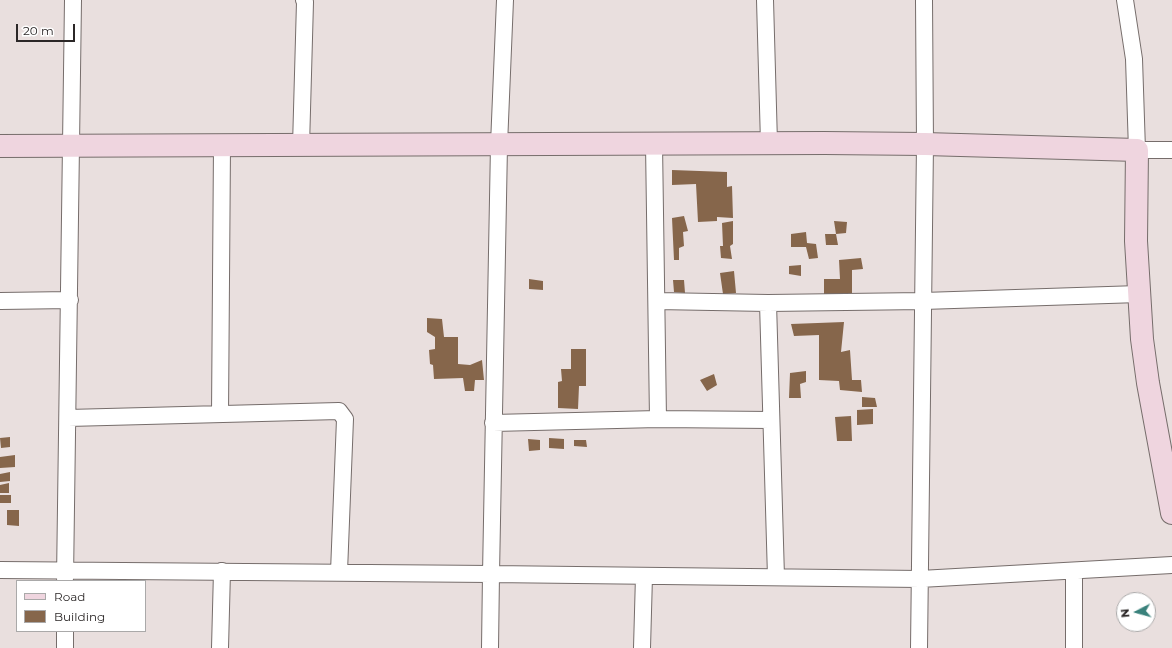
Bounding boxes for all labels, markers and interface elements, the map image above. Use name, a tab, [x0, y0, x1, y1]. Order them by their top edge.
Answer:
scale bar	[18, 16, 77, 42]
text: 20 m	[23, 23, 54, 38]
legend	[16, 580, 146, 632]
text: Road	[54, 589, 85, 604]
north arrow	[1116, 592, 1156, 632]
text: N	[1118, 608, 1132, 618]
text: Building	[54, 609, 105, 624]

